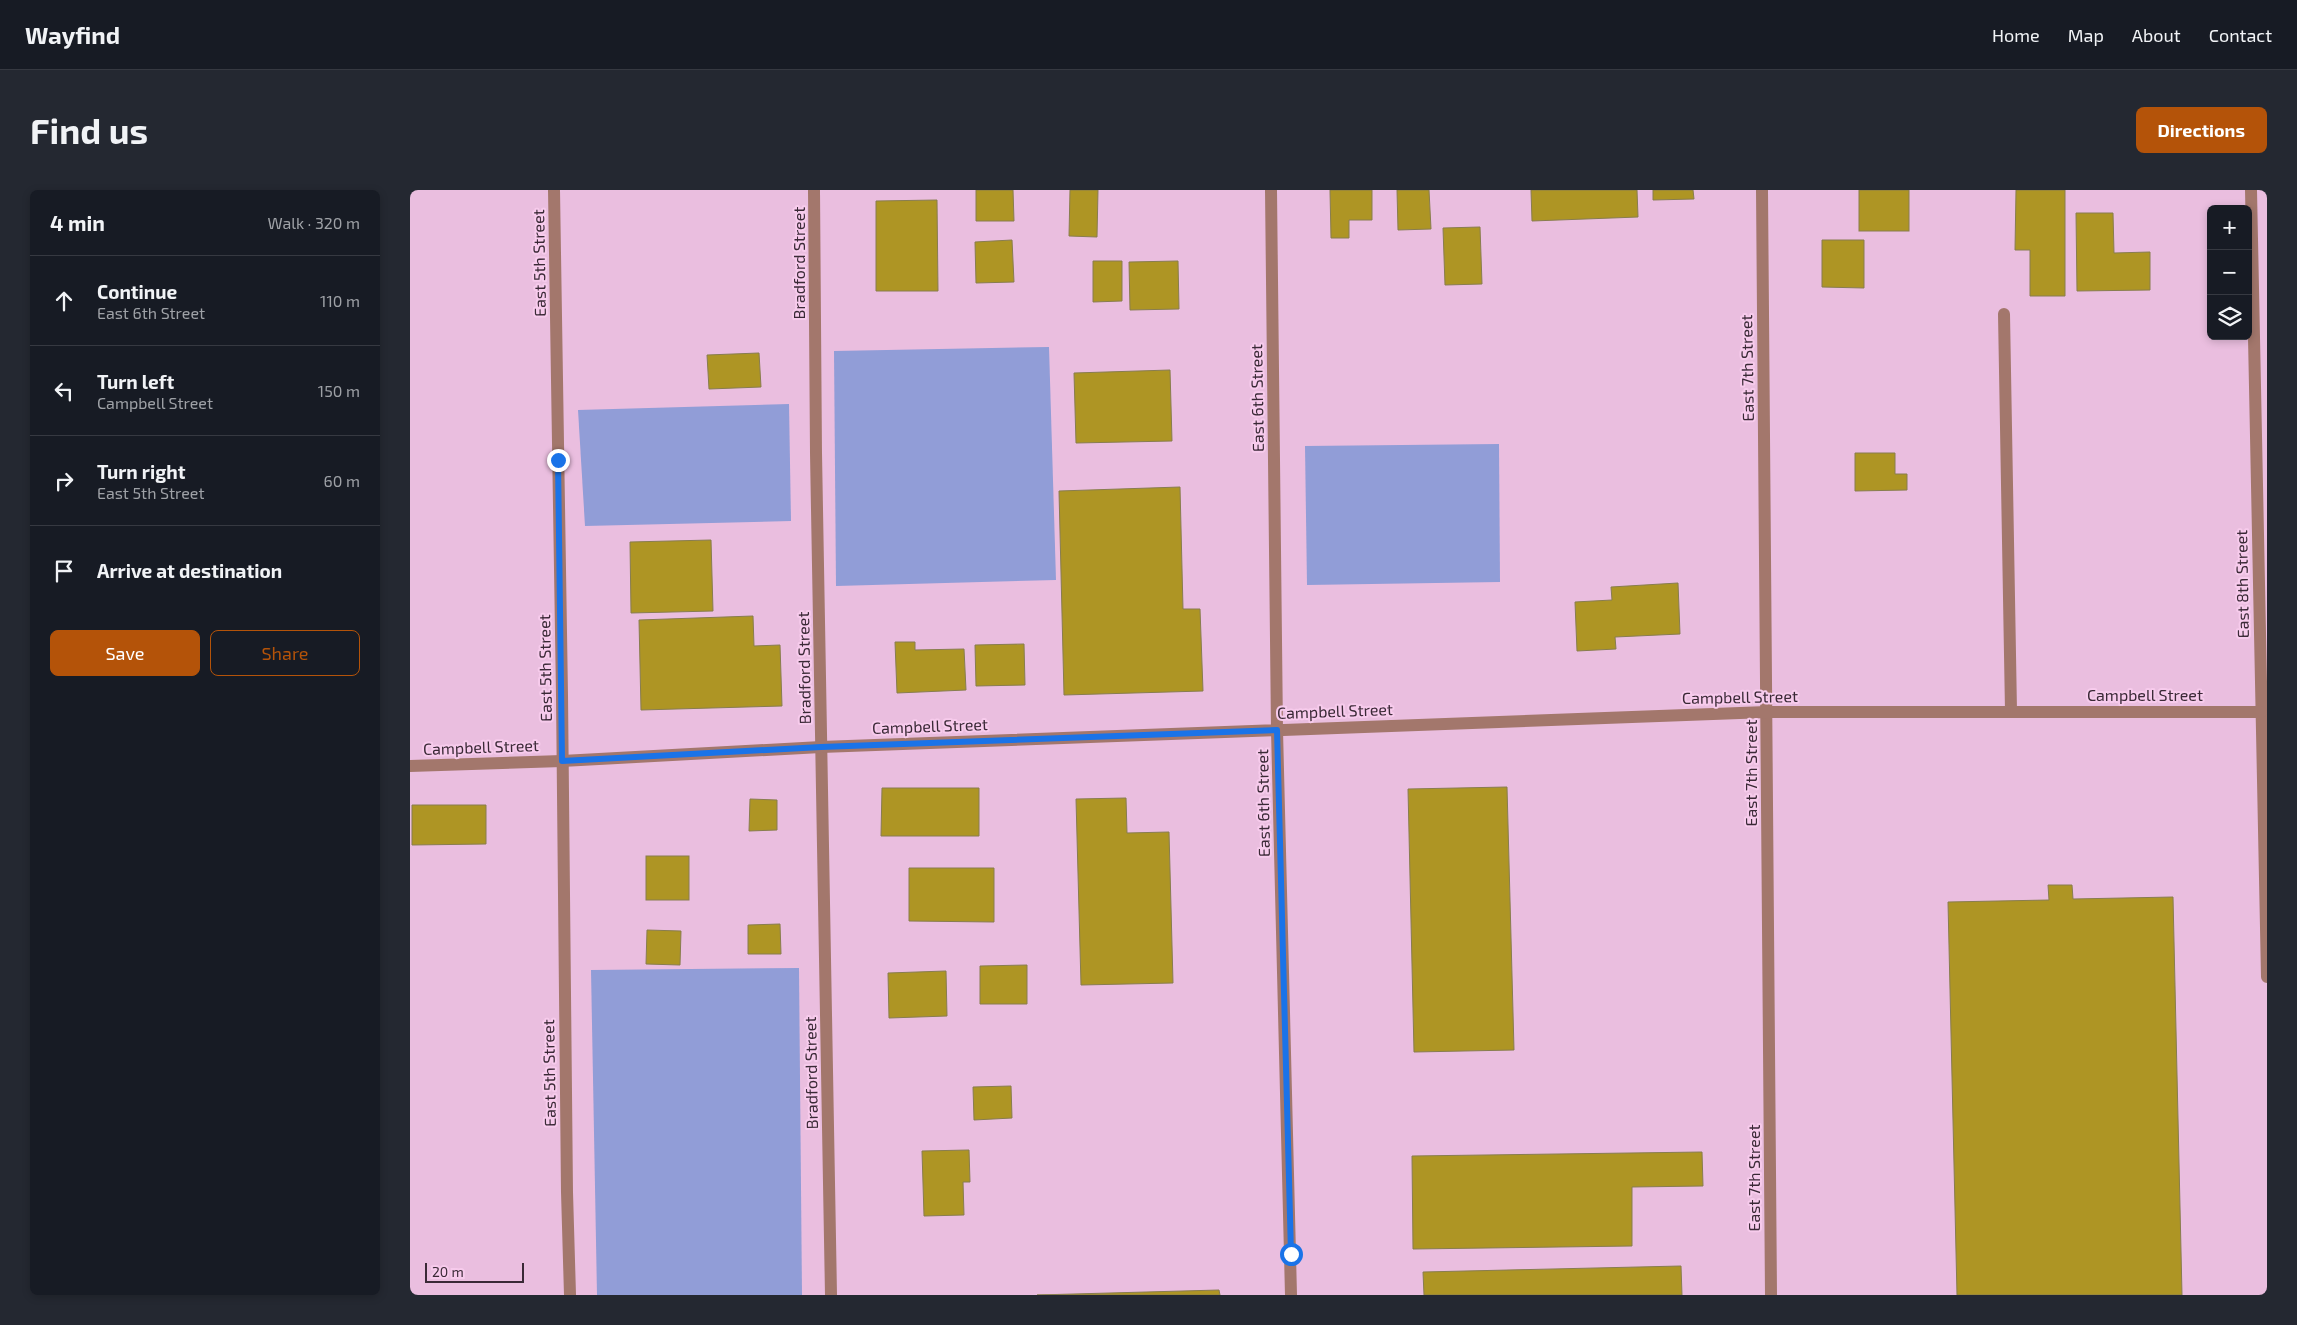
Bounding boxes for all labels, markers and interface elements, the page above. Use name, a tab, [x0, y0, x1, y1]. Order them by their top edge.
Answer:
text: Wayfind	[25, 20, 120, 49]
text: Home	[1992, 24, 2040, 46]
text: Map	[2068, 24, 2104, 46]
text: About	[2132, 24, 2181, 46]
text: Contact	[2209, 24, 2272, 46]
button: Directions	[2136, 107, 2267, 153]
text: Find us	[30, 109, 148, 151]
map controls	[2207, 205, 2252, 340]
button: +	[2207, 205, 2252, 250]
street label: Bradford Street	[789, 207, 808, 319]
street label: East 5th Street	[528, 209, 549, 317]
text: 4 min	[50, 210, 105, 235]
text: Walk · 320 m	[267, 213, 360, 232]
button: −	[2207, 250, 2252, 295]
text: Continue	[97, 280, 177, 303]
icon: ahead	[50, 287, 78, 315]
text: 110 m	[320, 291, 360, 310]
button: layers	[2207, 295, 2252, 340]
text: East 6th Street	[97, 303, 205, 322]
street label: East 7th Street	[1736, 314, 1757, 422]
street label: East 6th Street	[1246, 344, 1267, 452]
text: Turn left	[97, 370, 174, 393]
icon: left	[50, 377, 78, 405]
text: 150 m	[318, 381, 360, 400]
text: Campbell Street	[97, 393, 213, 412]
route end	[547, 449, 570, 472]
text: Turn right	[97, 460, 185, 483]
icon: right	[50, 467, 78, 495]
text: 60 m	[324, 471, 360, 490]
text: East 5th Street	[97, 483, 205, 502]
street label: East 8th Street	[2231, 530, 2252, 639]
icon: arrive	[50, 557, 78, 585]
text: Arrive at destination	[97, 559, 282, 582]
street label: Bradford Street	[793, 611, 814, 725]
street label: East 5th Street	[534, 614, 555, 722]
button: Save	[50, 630, 200, 676]
button: Share	[210, 630, 360, 676]
street label: Campbell Street	[2087, 685, 2203, 704]
street label: Campbell Street	[1682, 686, 1798, 707]
street label: Campbell Street	[1277, 699, 1393, 722]
street label: Campbell Street	[872, 714, 988, 737]
street label: East 7th Street	[1741, 719, 1760, 827]
street label: Campbell Street	[423, 735, 539, 758]
street label: East 6th Street	[1252, 749, 1273, 857]
street label: Bradford Street	[800, 1016, 821, 1130]
street label: East 5th Street	[538, 1019, 559, 1127]
street label: East 7th Street	[1744, 1124, 1763, 1232]
route start	[1280, 1243, 1303, 1266]
scale bar	[425, 1260, 524, 1283]
text: 20 m	[432, 1263, 464, 1280]

